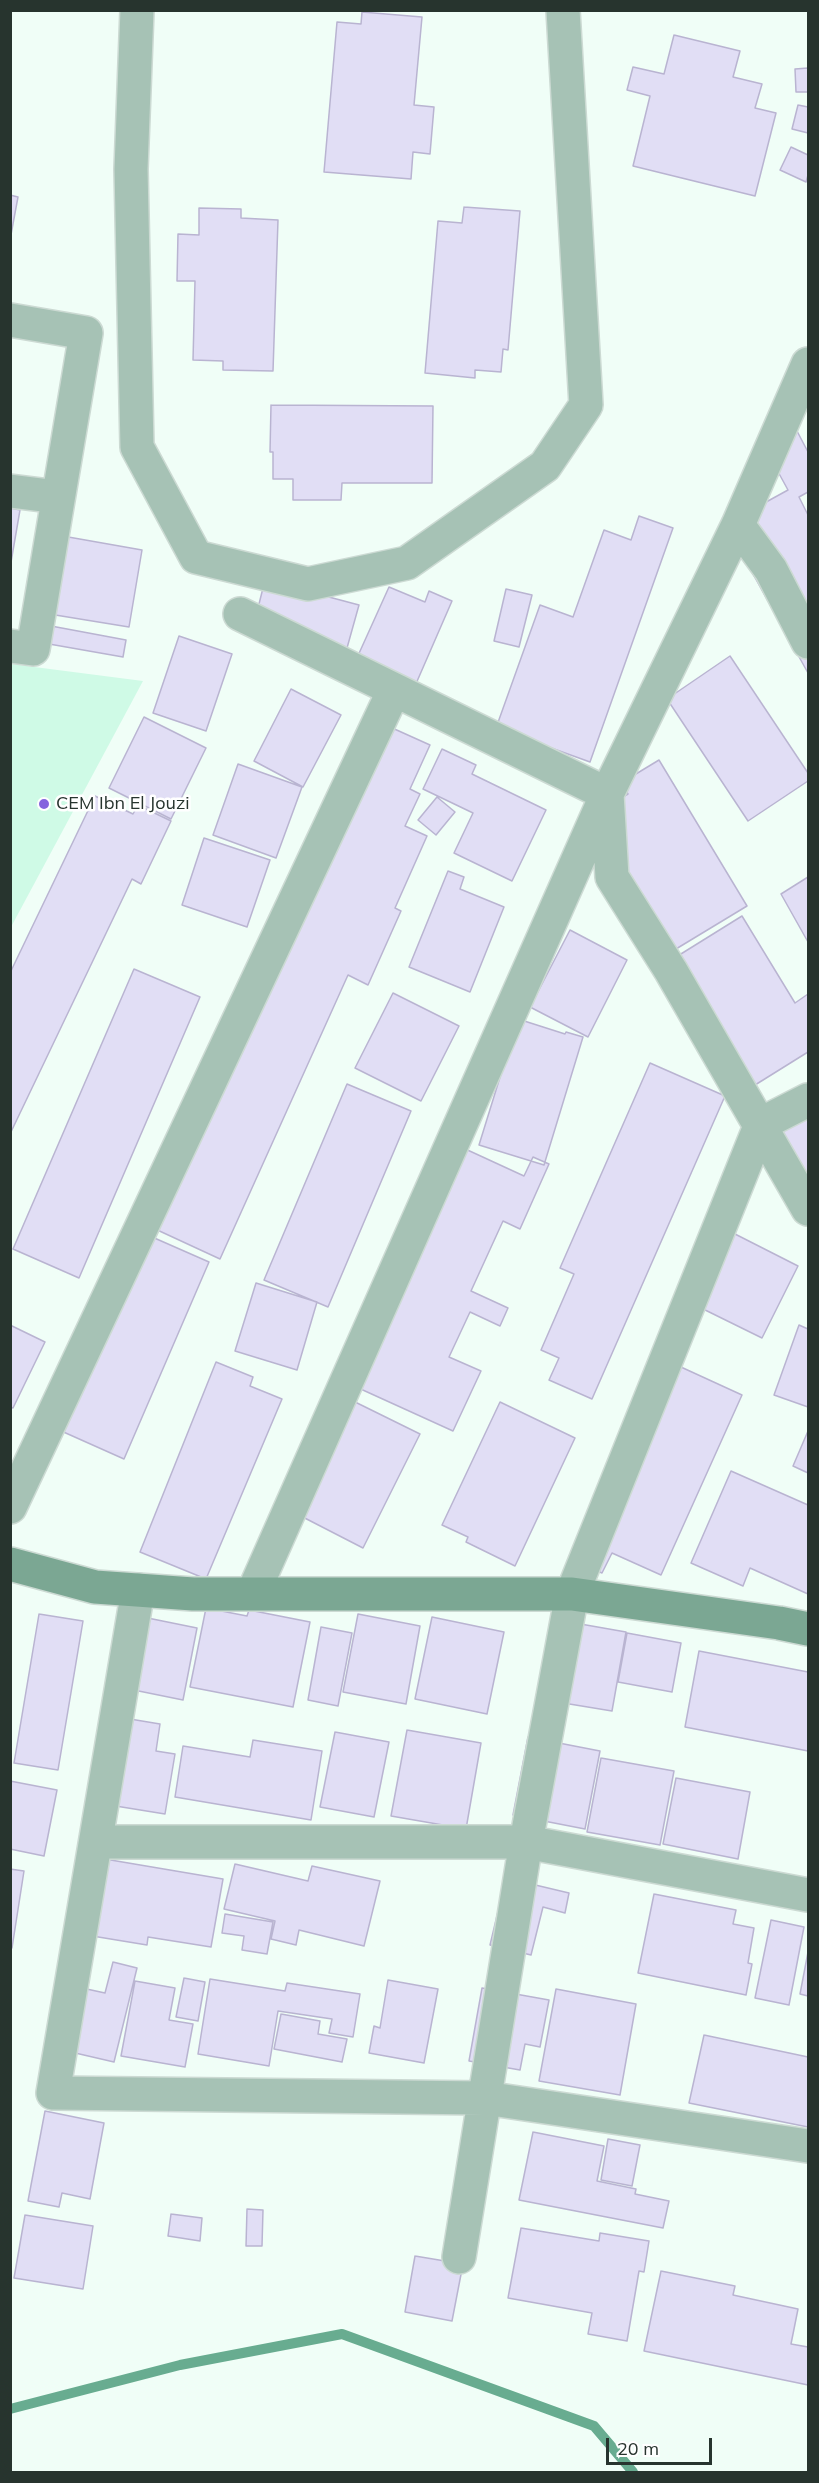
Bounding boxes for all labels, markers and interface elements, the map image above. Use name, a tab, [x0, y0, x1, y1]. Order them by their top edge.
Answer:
place label: CEM Ibn El Jouzi	[56, 793, 190, 815]
marker: CEM Ibn El Jouzi	[37, 797, 51, 811]
scale bar	[609, 2426, 716, 2464]
text: 20 m	[617, 2437, 659, 2460]

